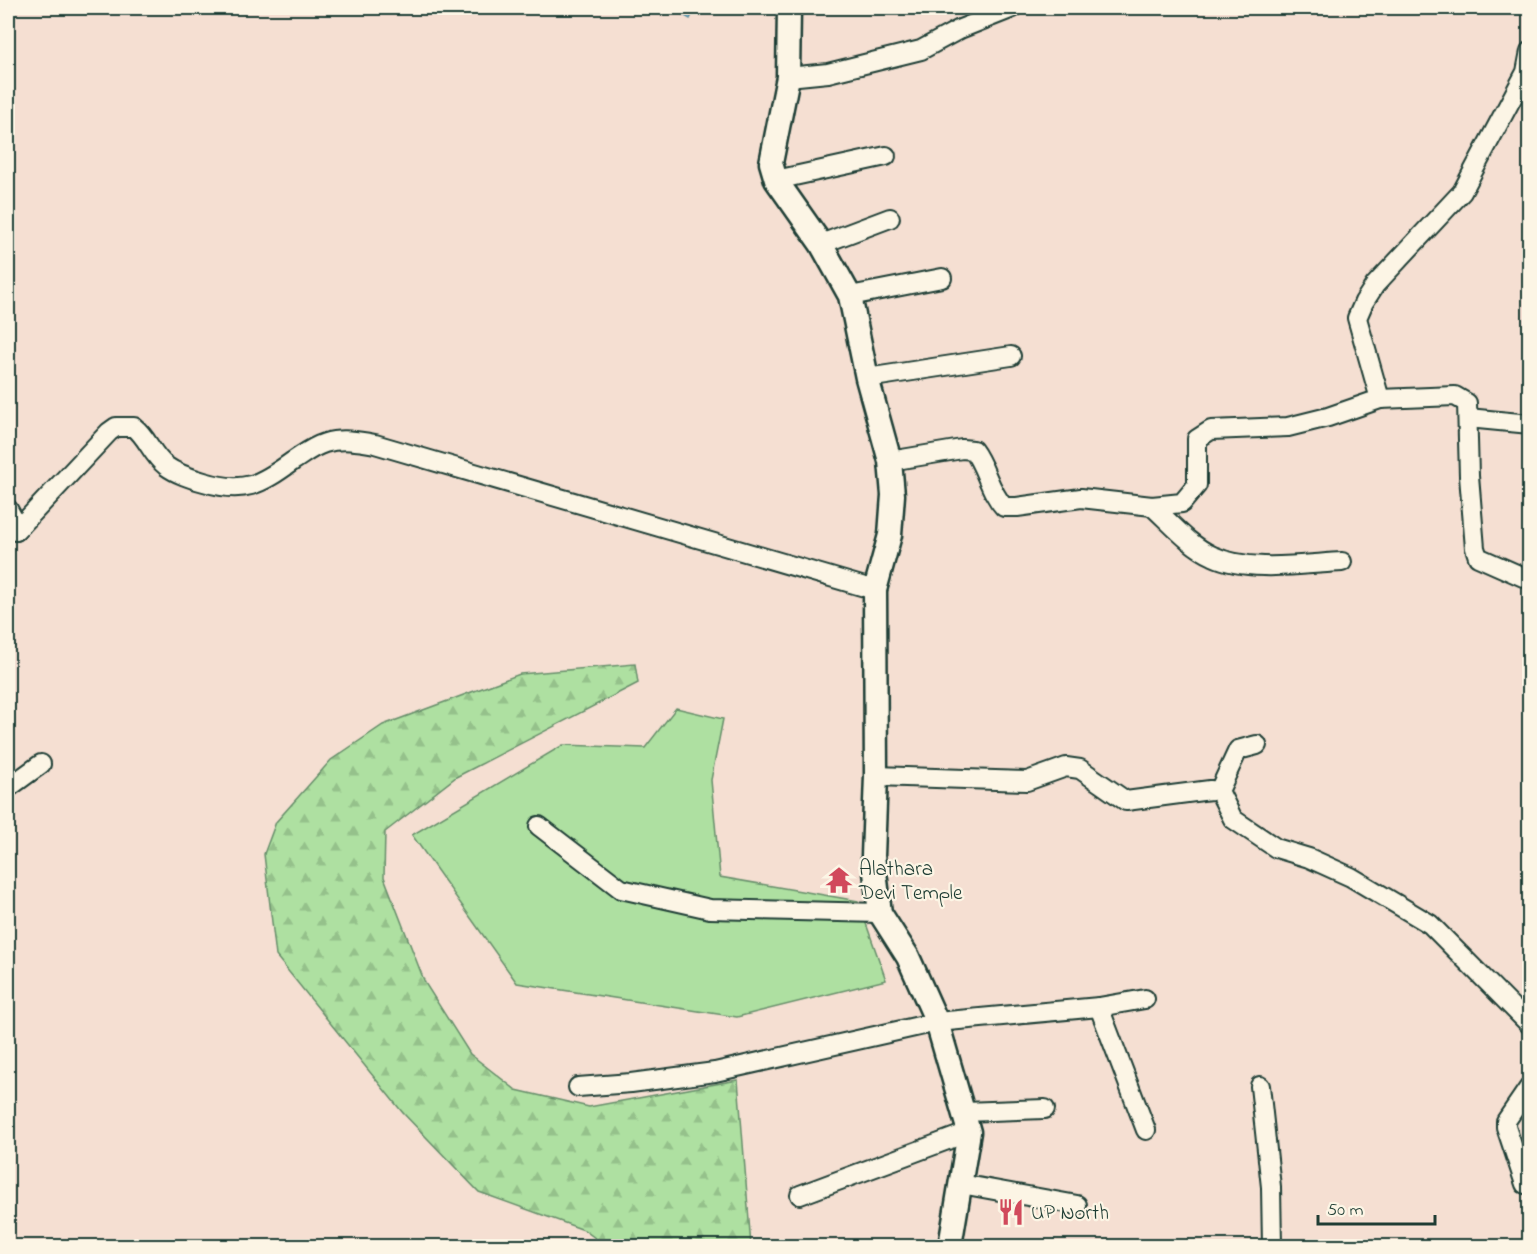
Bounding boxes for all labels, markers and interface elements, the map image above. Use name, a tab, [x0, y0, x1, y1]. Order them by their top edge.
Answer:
place label: Alathara Devi Temple	[858, 855, 963, 909]
temple icon: Alathara Devi Temple	[824, 865, 854, 895]
scale bar	[1318, 1188, 1435, 1226]
restaurant icon: UP North	[996, 1197, 1026, 1227]
text: 50 m	[1327, 1198, 1364, 1224]
place label: UP North	[1031, 1199, 1109, 1229]

